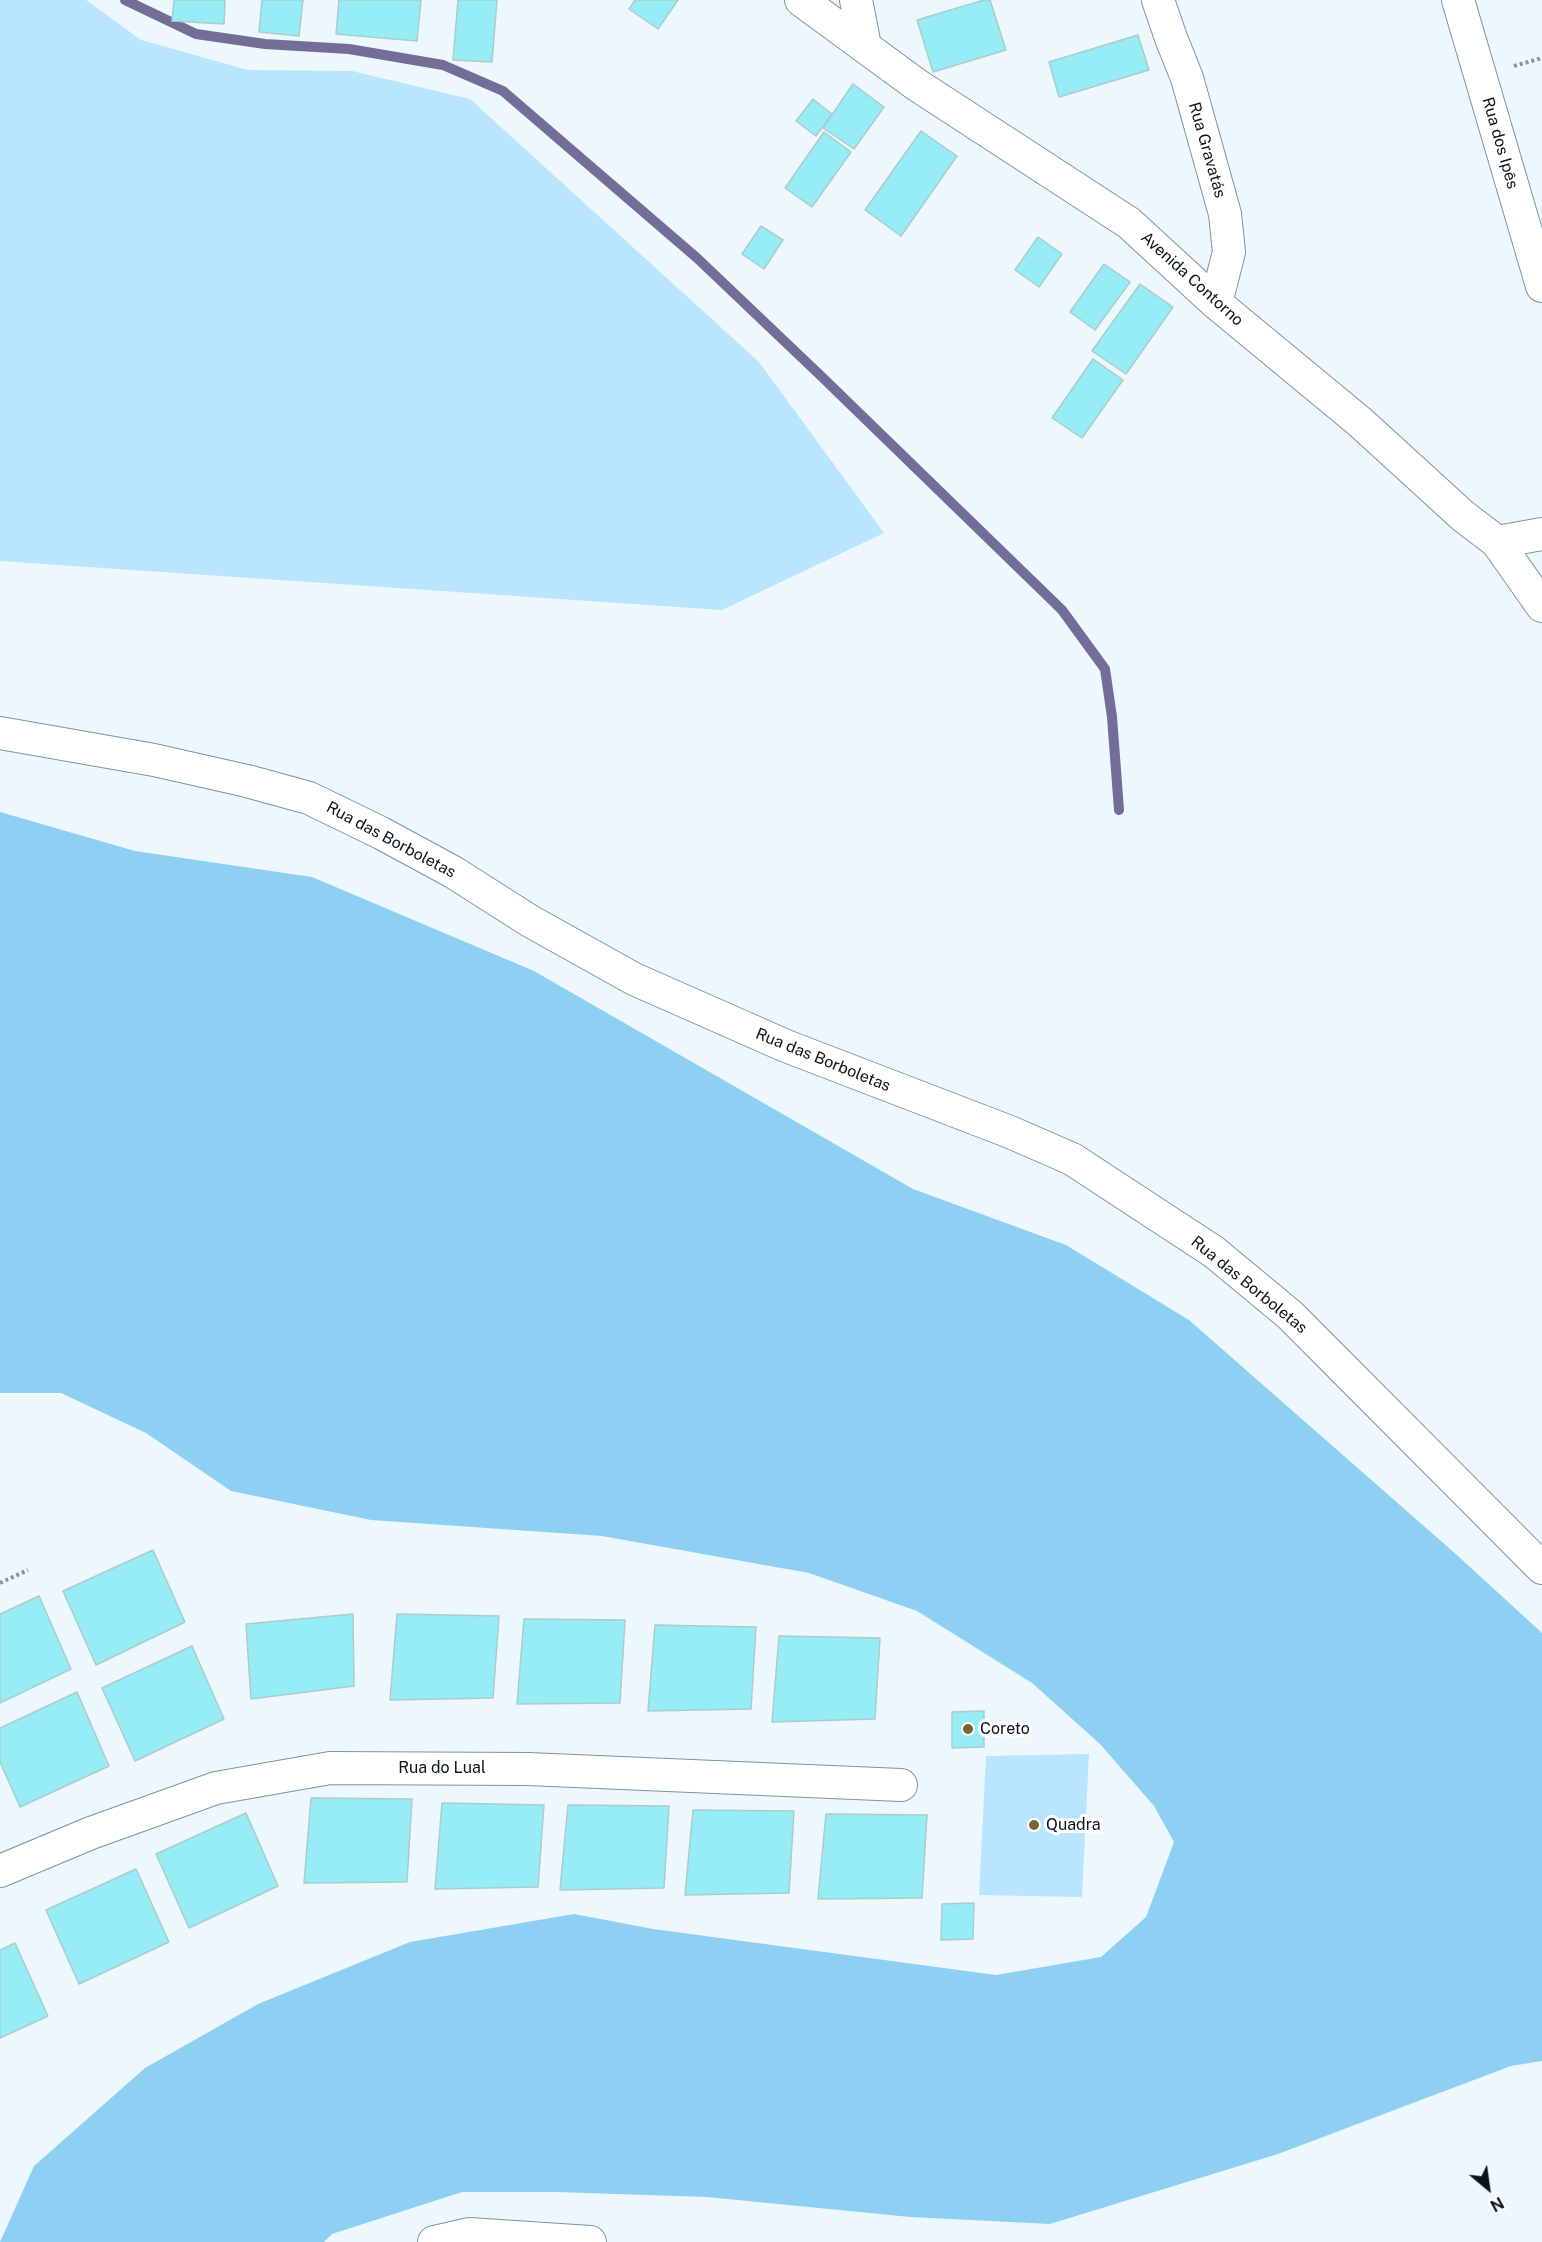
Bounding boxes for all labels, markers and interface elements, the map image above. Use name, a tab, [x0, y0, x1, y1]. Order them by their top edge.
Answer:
street label: Rua dos Ipês	[1478, 95, 1522, 191]
street label: Rua Gravatás	[1184, 100, 1230, 200]
street label: Avenida Contorno	[1137, 228, 1247, 330]
street label: Rua das Borboletas	[323, 798, 459, 882]
street label: Rua das Borboletas	[753, 1024, 893, 1096]
street label: Rua das Borboletas	[1187, 1232, 1311, 1338]
place label: Coreto	[980, 1719, 1030, 1739]
marker: Coreto	[961, 1722, 975, 1736]
street label: Rua do Lual	[398, 1758, 486, 1778]
place label: Quadra	[1046, 1815, 1101, 1835]
marker: Quadra	[1027, 1818, 1041, 1832]
north arrow	[1458, 2158, 1518, 2218]
text: N	[1487, 2193, 1507, 2216]

